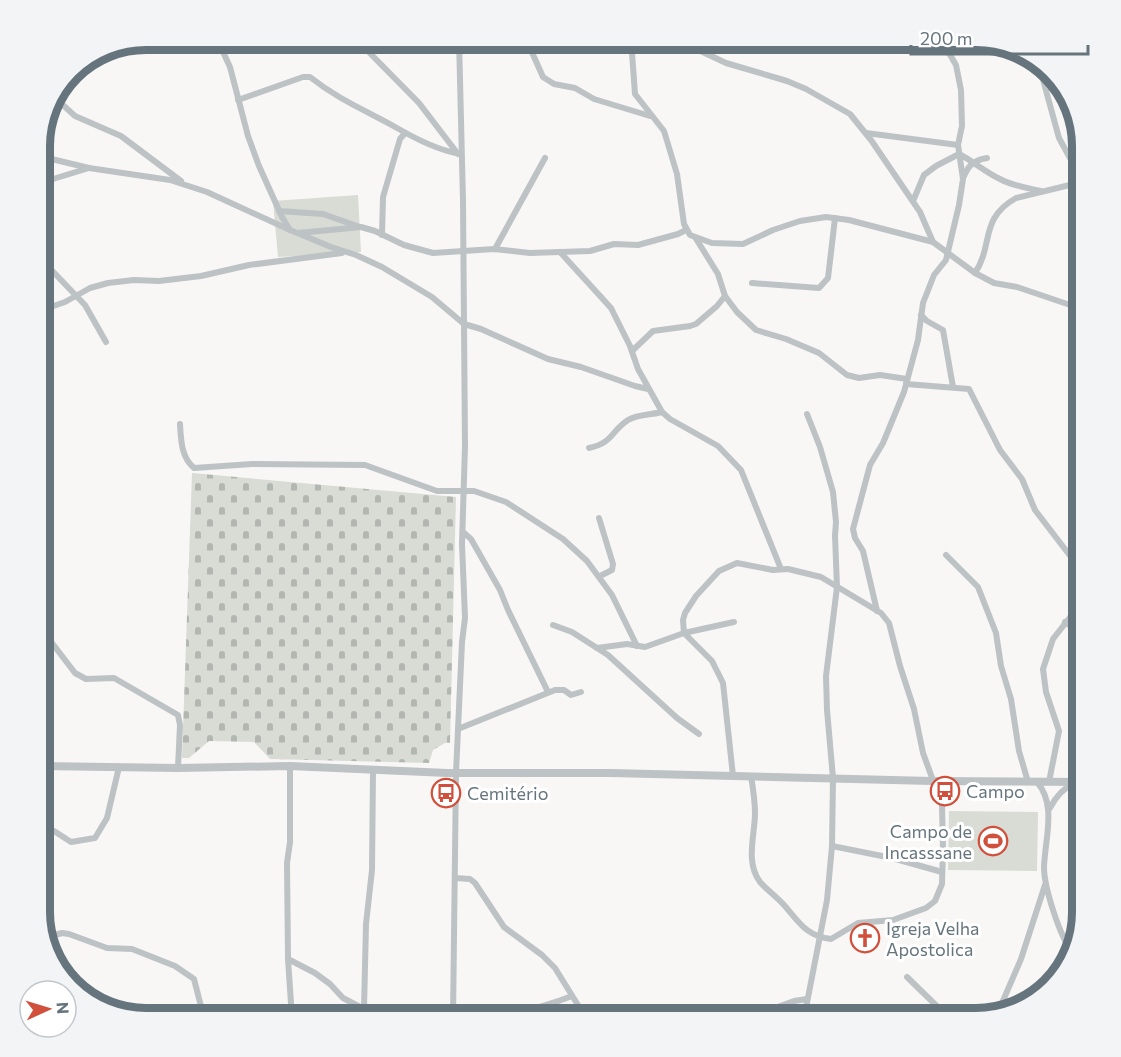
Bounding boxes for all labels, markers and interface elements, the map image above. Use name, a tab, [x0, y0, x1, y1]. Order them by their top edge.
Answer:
scale bar	[911, 18, 1088, 56]
text: 200 m	[920, 27, 973, 49]
bus stop icon: Campo	[929, 775, 961, 807]
bus stop icon: Cemitério	[430, 777, 462, 809]
place label: Campo	[966, 780, 1025, 802]
place label: Cemitério	[467, 782, 548, 804]
place label: Campo de Incasssane	[885, 820, 972, 863]
sports icon: Campo de Incasssane	[977, 825, 1009, 857]
place label: Igreja Velha Apostolica	[886, 917, 980, 960]
church icon: Igreja Velha Apostolica	[849, 922, 881, 954]
north arrow	[18, 979, 78, 1039]
text: N	[54, 1001, 73, 1015]

